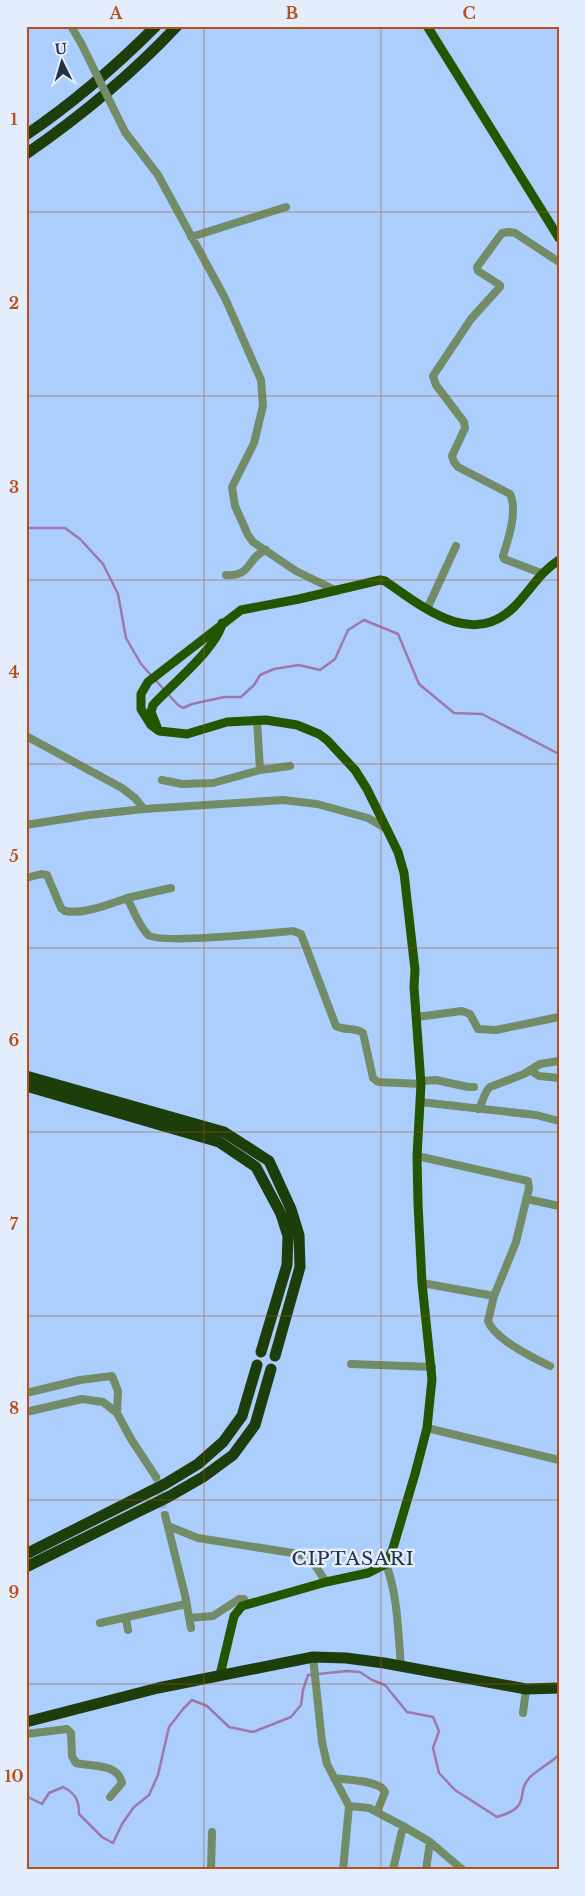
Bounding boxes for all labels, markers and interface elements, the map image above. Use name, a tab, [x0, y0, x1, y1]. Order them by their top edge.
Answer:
text: A	[109, 3, 124, 23]
text: B	[286, 3, 299, 23]
text: C	[462, 3, 476, 23]
north arrow	[38, 38, 88, 88]
text: U	[54, 39, 68, 59]
text: 1	[11, 109, 18, 129]
text: 2	[9, 293, 19, 313]
text: 3	[9, 477, 19, 497]
text: 4	[9, 662, 19, 682]
text: 5	[9, 846, 19, 866]
text: 6	[9, 1030, 20, 1050]
text: 7	[10, 1214, 19, 1234]
text: 8	[9, 1398, 19, 1418]
district label: CIPTASARI	[291, 1547, 415, 1570]
text: 9	[9, 1582, 20, 1602]
text: 10	[4, 1766, 24, 1786]

